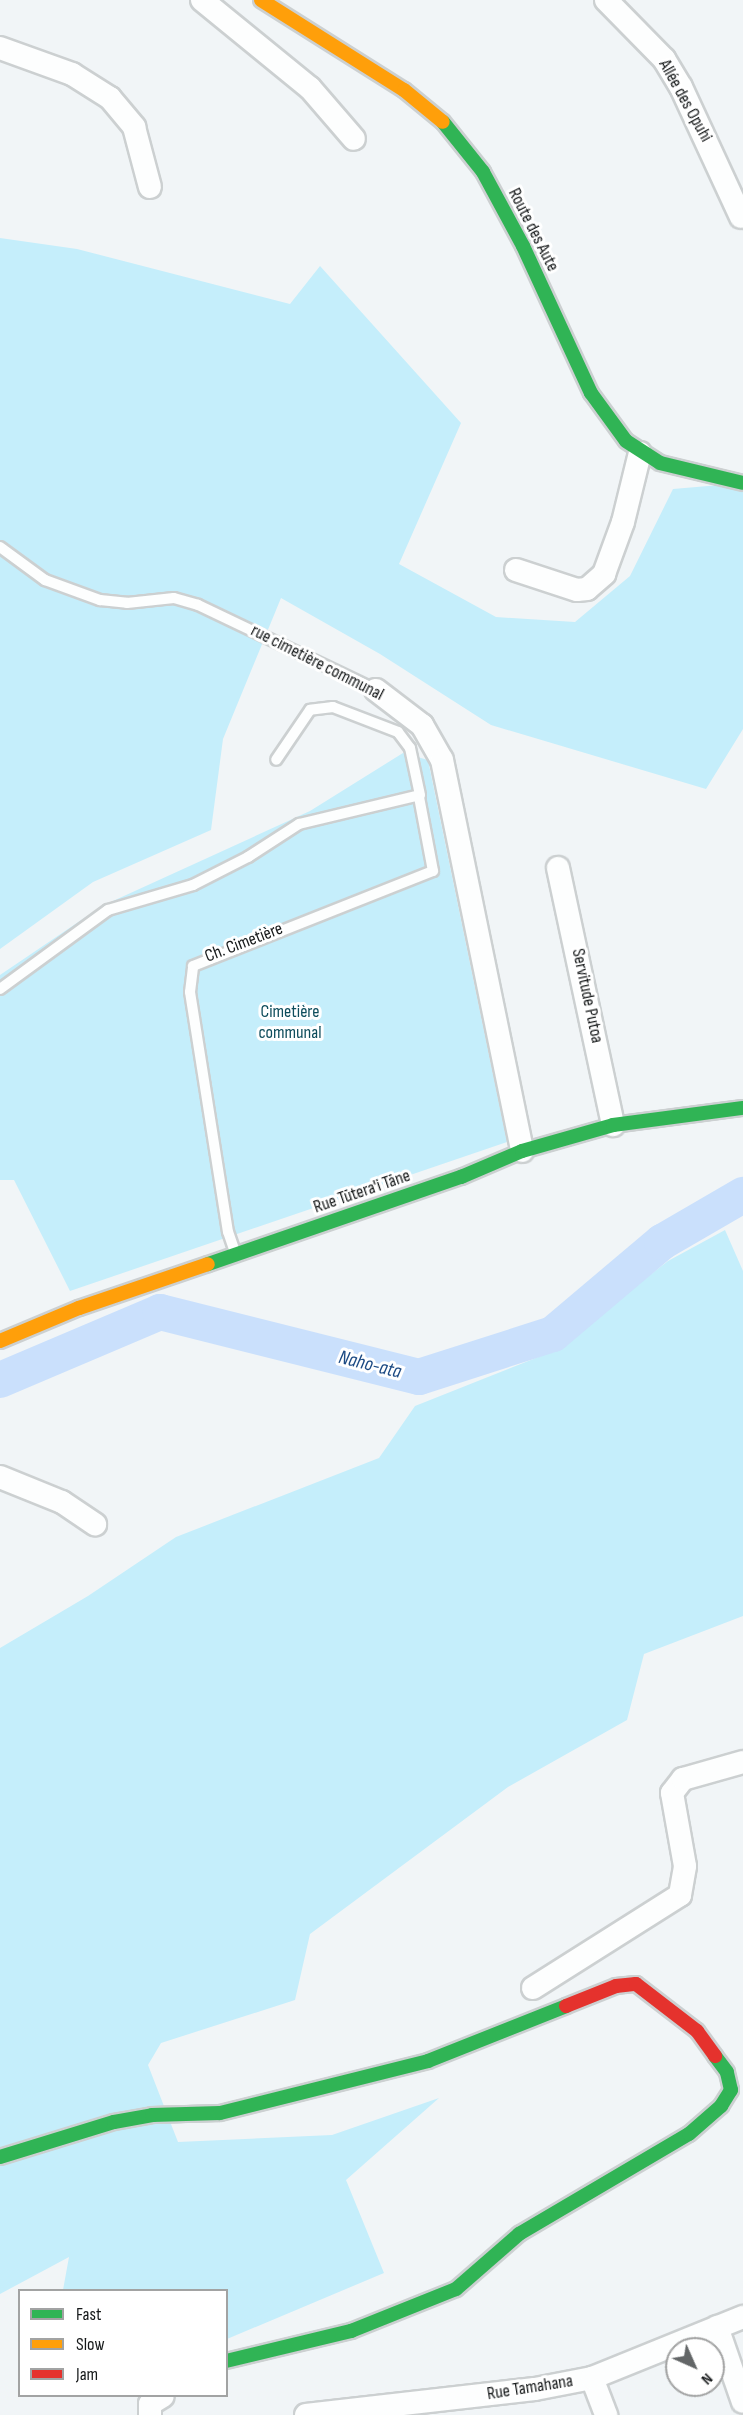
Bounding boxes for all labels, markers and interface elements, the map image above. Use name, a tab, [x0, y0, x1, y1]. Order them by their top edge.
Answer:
street label: Allée des Opuhi	[654, 56, 716, 146]
street label: Route des Aute	[503, 185, 563, 275]
street label: rue cimetière communal	[247, 620, 387, 706]
street label: Ch. Cimetière	[202, 918, 286, 968]
street label: Servitude Putoa	[566, 947, 608, 1045]
park label: Cimetière communal	[258, 1002, 322, 1044]
street label: Rue Tūtera'i Tāne	[311, 1165, 413, 1219]
water label: Naho-ata	[336, 1346, 404, 1384]
legend	[18, 2289, 228, 2397]
text: Fast	[76, 2304, 101, 2325]
text: Slow	[76, 2334, 105, 2355]
north arrow	[665, 2337, 725, 2397]
text: Jam	[76, 2364, 98, 2385]
text: N	[697, 2369, 716, 2388]
street label: Rue Tamahana	[485, 2371, 575, 2405]

